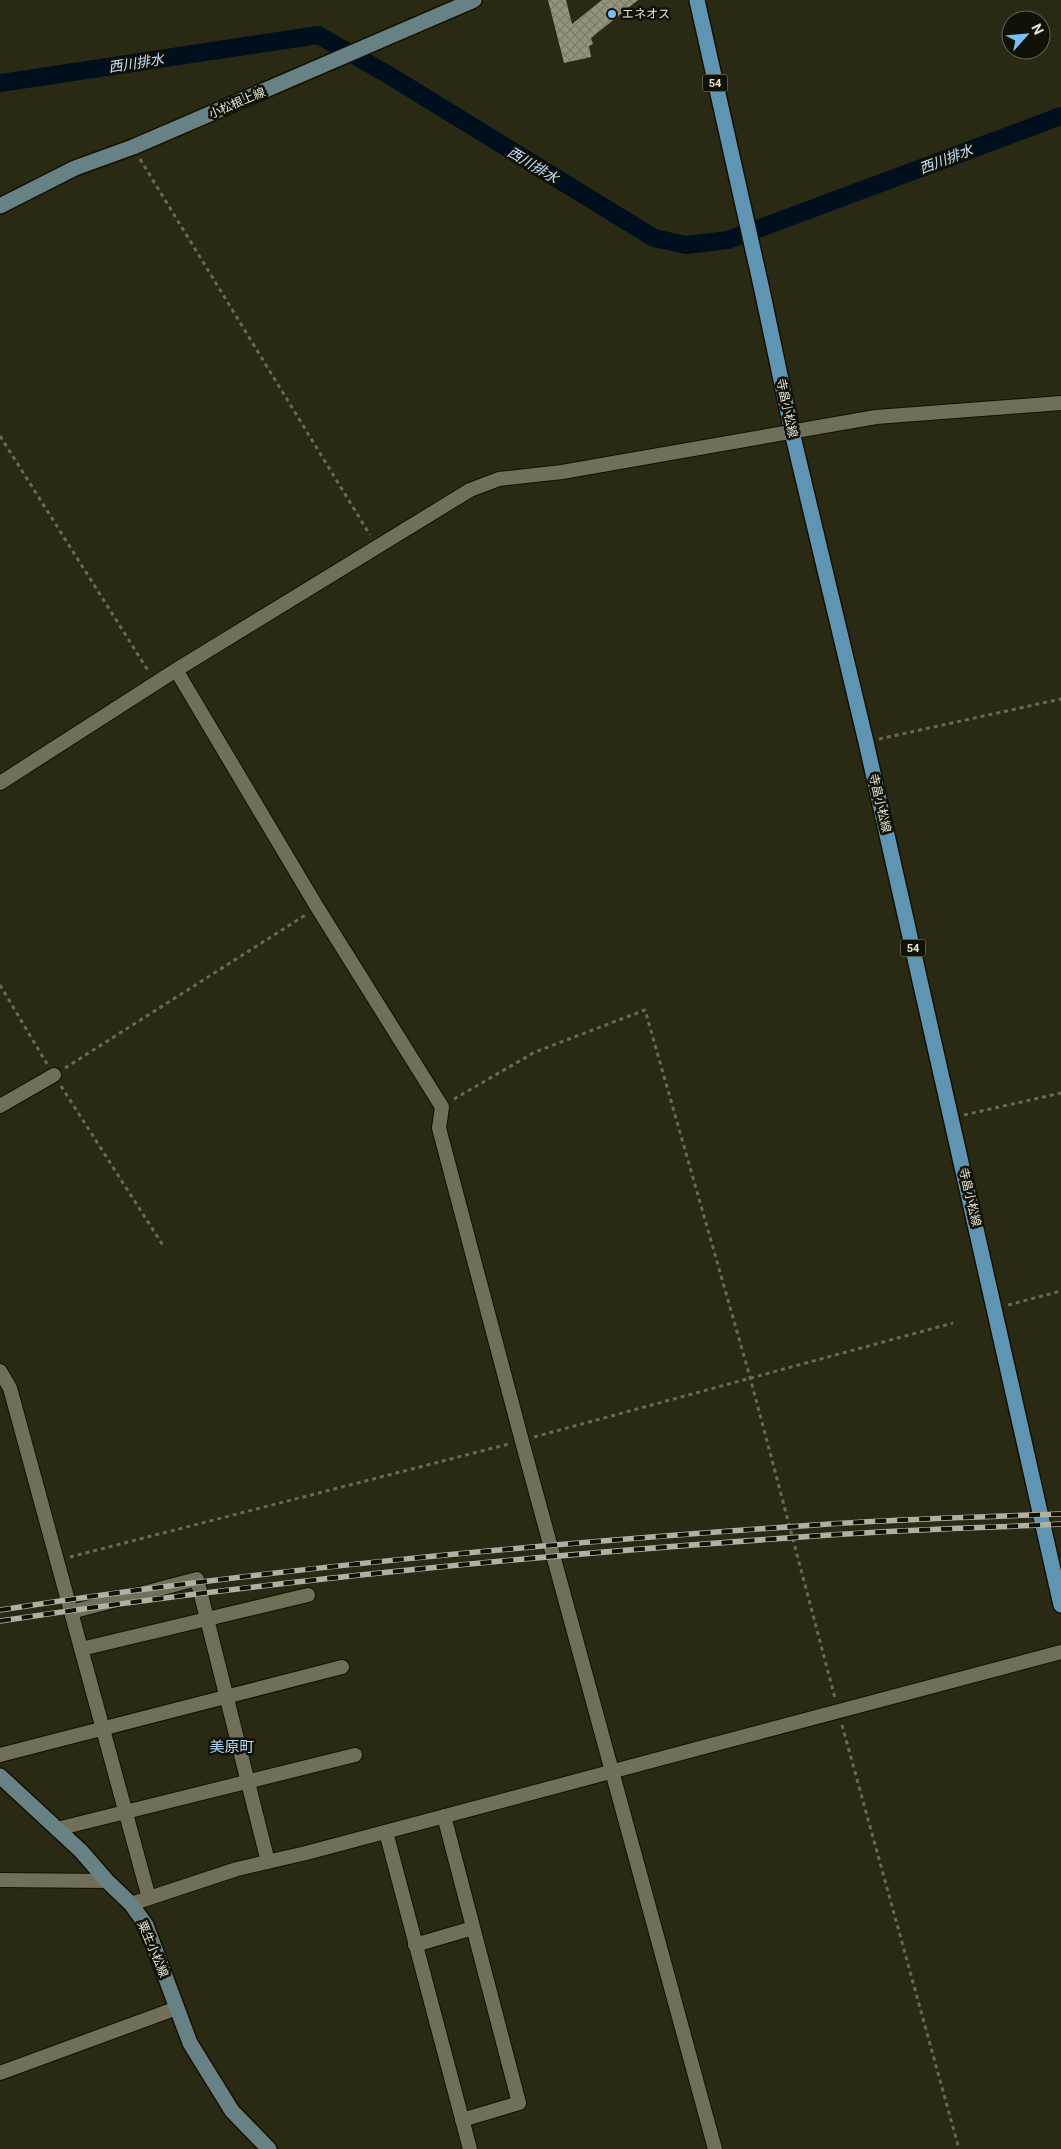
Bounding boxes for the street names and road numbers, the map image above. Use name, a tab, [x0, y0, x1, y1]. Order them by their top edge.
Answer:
road number: 54	[702, 75, 728, 92]
street label: 小松根上線	[207, 85, 267, 121]
street label: 寺畠小松線	[774, 377, 800, 439]
street label: 寺畠小松線	[866, 772, 894, 834]
road number: 54	[900, 940, 926, 956]
street label: 寺畠小松線	[956, 1166, 984, 1228]
street label: 粟生小松線	[135, 1919, 171, 1979]

